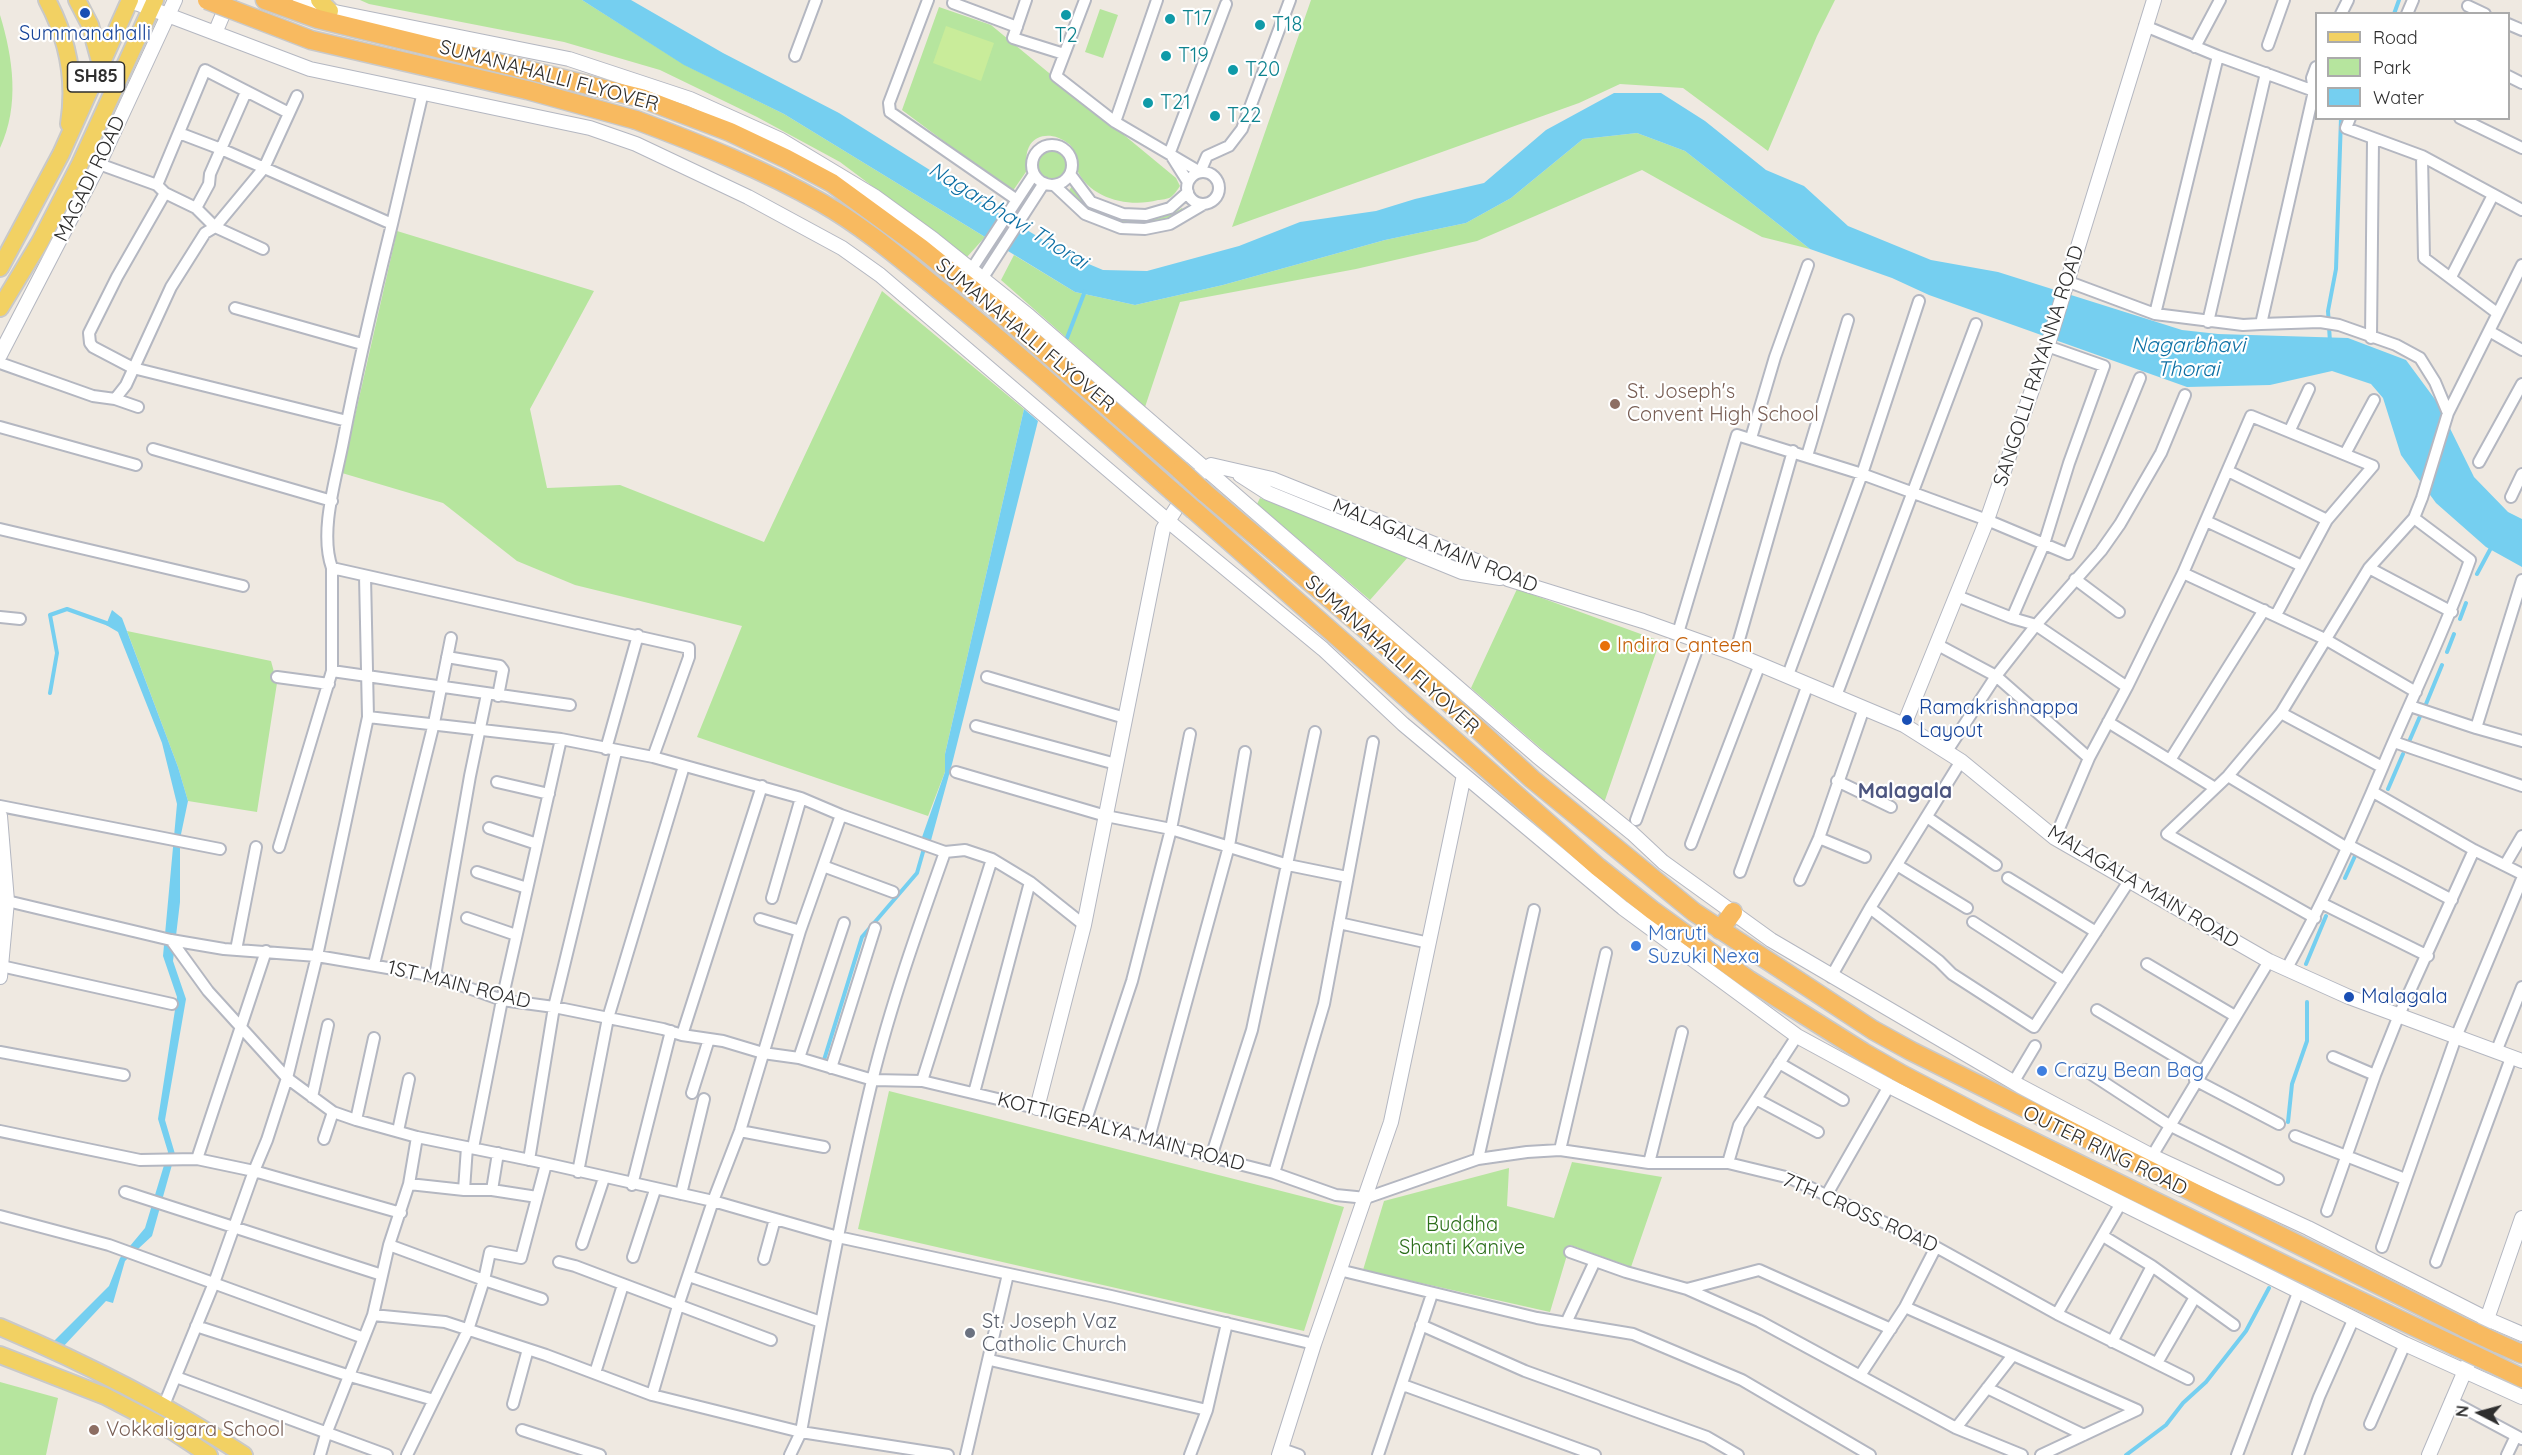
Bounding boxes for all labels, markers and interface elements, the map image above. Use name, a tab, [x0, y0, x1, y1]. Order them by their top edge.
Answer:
marker: Summanahalli	[78, 6, 92, 20]
place label: T17	[1182, 7, 1212, 31]
marker: T2	[1059, 8, 1073, 22]
marker: T17	[1163, 12, 1177, 26]
legend	[2315, 12, 2510, 120]
place label: T18	[1272, 13, 1302, 37]
marker: T18	[1253, 18, 1267, 32]
place label: Summanahalli	[19, 22, 151, 46]
place label: T2	[1054, 24, 1078, 48]
text: Road	[2373, 26, 2418, 49]
street label: SUMANAHALLI FLYOVER	[437, 35, 661, 117]
place label: T19	[1178, 44, 1209, 68]
marker: T19	[1159, 49, 1173, 63]
text: Park	[2373, 56, 2411, 79]
place label: T20	[1245, 58, 1280, 82]
road number: SH85	[68, 62, 124, 92]
marker: T20	[1226, 63, 1240, 77]
text: Water	[2373, 86, 2424, 109]
place label: T21	[1160, 91, 1191, 115]
marker: T21	[1141, 96, 1155, 110]
place label: T22	[1227, 104, 1261, 128]
marker: T22	[1208, 109, 1222, 123]
street label: MAGADI ROAD	[49, 112, 131, 246]
water label: Nagarbhavi Thorai	[924, 157, 1092, 275]
street label: SANGOLLI RAYANNA ROAD	[1989, 243, 2089, 489]
street label: SUMANAHALLI FLYOVER	[931, 253, 1119, 417]
water label: Nagarbhavi Thorai	[2131, 333, 2245, 383]
place label: St. Joseph's Convent High School	[1627, 380, 1819, 427]
marker: St. Joseph's Convent High School	[1608, 397, 1622, 411]
street label: MALAGALA MAIN ROAD	[1329, 494, 1541, 598]
street label: SUMANAHALLI FLYOVER	[1300, 570, 1484, 740]
place label: Indira Canteen	[1617, 634, 1753, 658]
marker: Indira Canteen	[1598, 639, 1612, 653]
place label: Ramakrishnappa Layout	[1919, 696, 2078, 743]
marker: Ramakrishnappa Layout	[1900, 713, 1914, 727]
district label: Malagala	[1858, 779, 1952, 805]
street label: MALAGALA MAIN ROAD	[2043, 820, 2243, 954]
place label: Maruti Suzuki Nexa	[1648, 922, 1760, 969]
marker: Maruti Suzuki Nexa	[1629, 939, 1643, 953]
street label: 1ST MAIN ROAD	[385, 956, 533, 1014]
place label: Malagala	[2361, 985, 2448, 1009]
marker: Malagala	[2342, 990, 2356, 1004]
place label: Crazy Bean Bag	[2054, 1059, 2204, 1083]
marker: Crazy Bean Bag	[2035, 1064, 2049, 1078]
street label: KOTTIGEPALYA MAIN ROAD	[995, 1087, 1247, 1177]
street label: OUTER RING ROAD	[2019, 1101, 2191, 1201]
street label: 7TH CROSS ROAD	[1779, 1168, 1941, 1258]
park label: Buddha Shanti Kanive	[1399, 1213, 1525, 1260]
place label: St. Joseph Vaz Catholic Church	[982, 1310, 1127, 1357]
marker: St. Joseph Vaz Catholic Church	[963, 1326, 977, 1340]
north arrow	[2450, 1383, 2510, 1443]
text: N	[2452, 1404, 2473, 1418]
place label: Vokkaligara School	[106, 1418, 284, 1442]
marker: Vokkaligara School	[87, 1423, 101, 1437]

